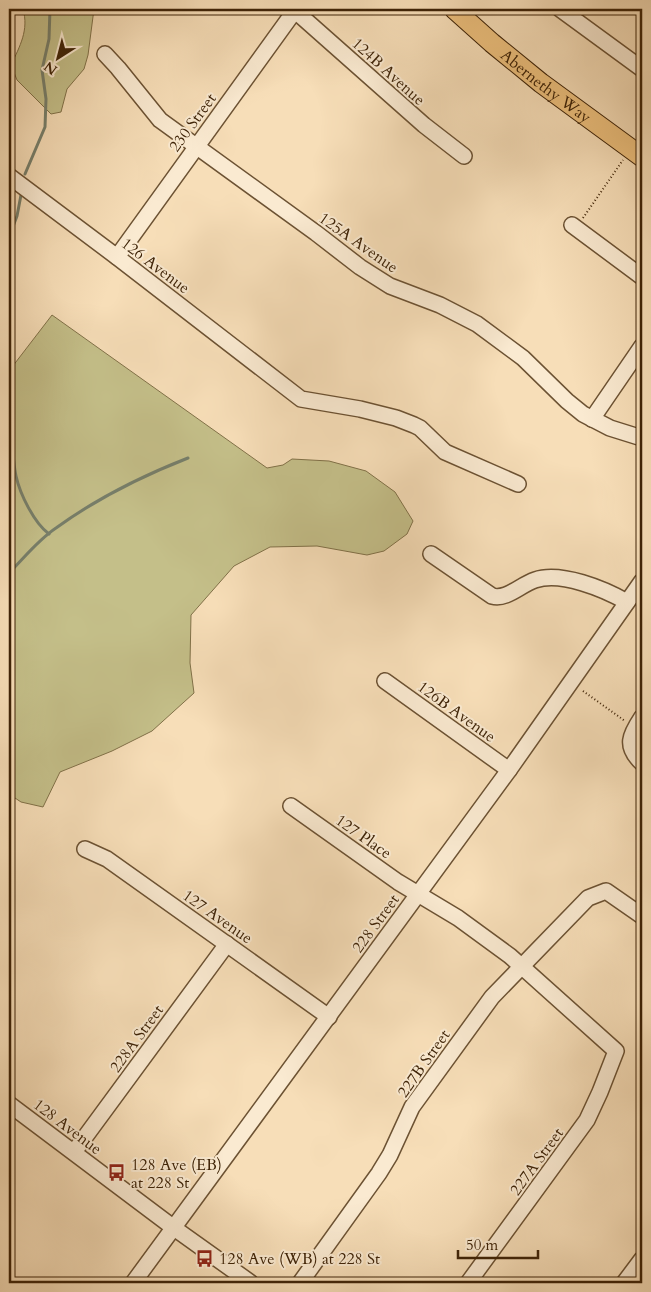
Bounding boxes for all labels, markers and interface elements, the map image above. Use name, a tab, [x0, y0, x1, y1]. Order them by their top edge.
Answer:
north arrow	[32, 32, 82, 82]
street label: 124B Avenue	[347, 33, 430, 111]
street label: Abernethy Way	[496, 44, 596, 129]
text: N	[40, 57, 61, 79]
street label: 230 Street	[164, 89, 222, 156]
street label: 125A Avenue	[314, 207, 402, 278]
street label: 126 Avenue	[117, 233, 194, 299]
street label: 126B Avenue	[413, 676, 500, 748]
street label: 127 Place	[331, 809, 396, 864]
street label: 127 Avenue	[178, 885, 257, 949]
street label: 228 Street	[347, 890, 405, 957]
street label: 228A Street	[105, 1000, 169, 1077]
street label: 227B Street	[392, 1025, 455, 1102]
street label: 128 Avenue	[29, 1094, 106, 1160]
street label: 227A Street	[505, 1123, 569, 1200]
place label: 128 Ave (EB) at 228 St	[131, 1154, 222, 1194]
bus stop icon: 128 Ave (EB) at 228 St	[107, 1163, 127, 1183]
scale bar	[458, 1227, 538, 1259]
text: 50 m	[466, 1235, 498, 1255]
bus stop icon: 128 Ave (WB) at 228 St	[195, 1248, 215, 1268]
place label: 128 Ave (WB) at 228 St	[219, 1248, 380, 1270]

